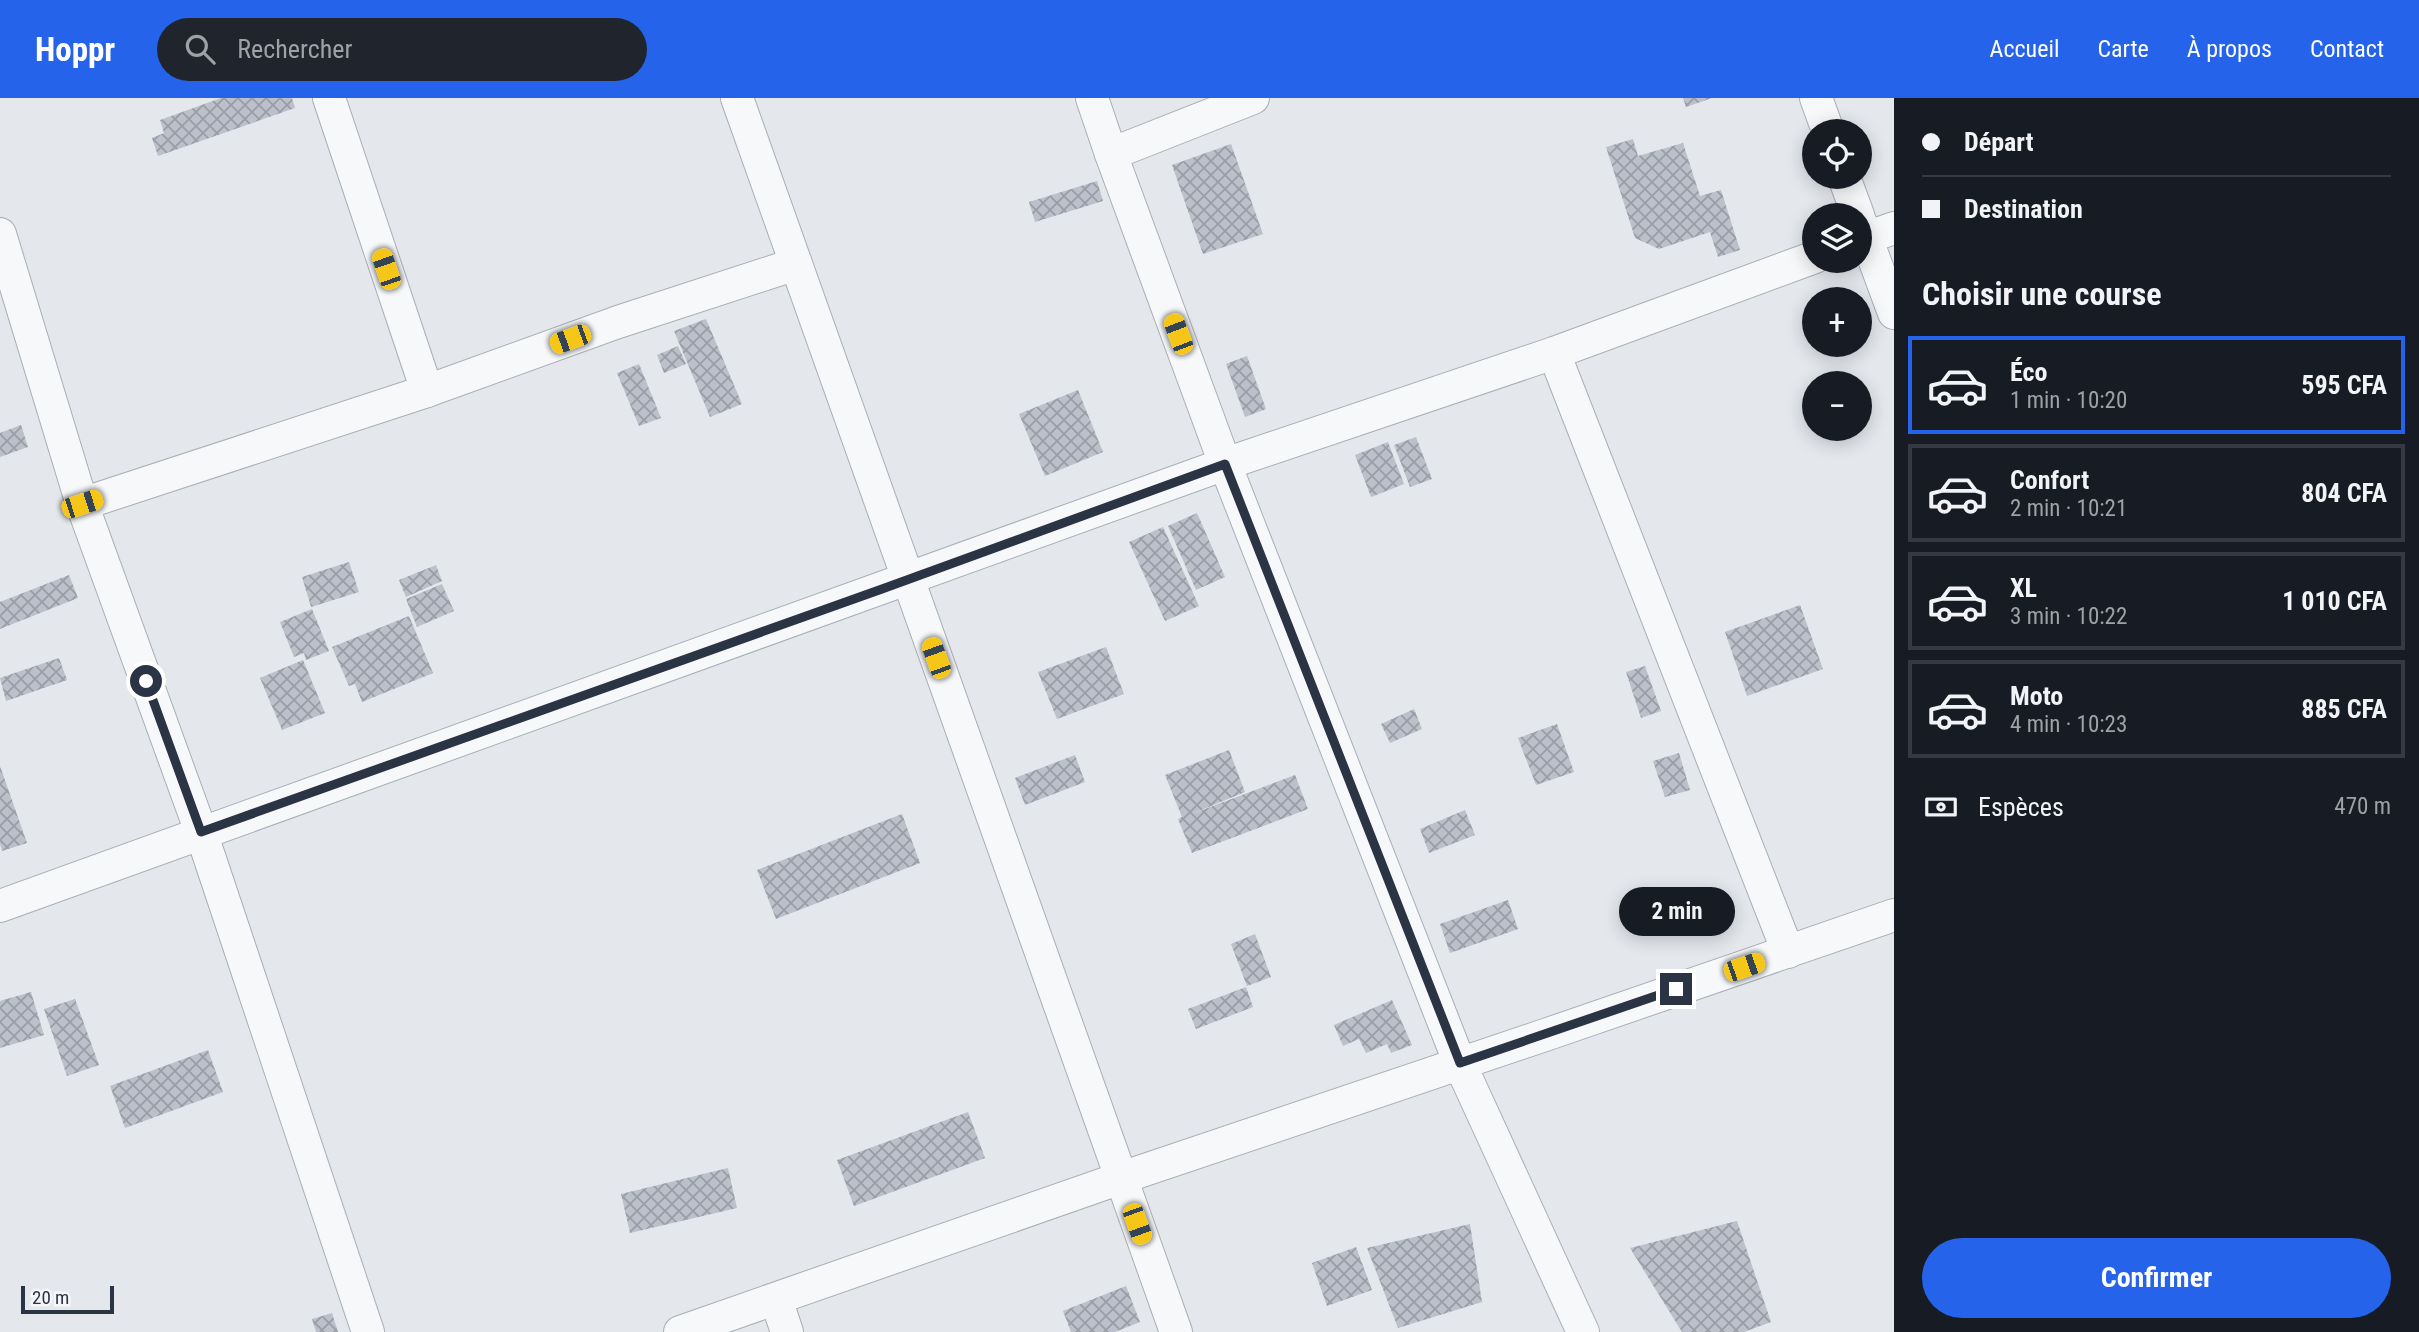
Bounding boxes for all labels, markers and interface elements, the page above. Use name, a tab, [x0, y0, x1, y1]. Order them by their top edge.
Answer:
search box	[157, 18, 647, 81]
text: Hoppr	[35, 30, 115, 69]
icon: search	[181, 30, 219, 68]
text: Rechercher	[237, 34, 352, 64]
text: Accueil	[1990, 35, 2059, 63]
text: Carte	[2097, 35, 2149, 63]
text: À propos	[2187, 35, 2272, 63]
text: Contact	[2310, 35, 2384, 63]
map controls	[1802, 119, 1872, 441]
button: locate	[1802, 119, 1872, 189]
text: Départ	[1964, 127, 2033, 157]
text: Destination	[1964, 194, 2083, 224]
button: layers	[1802, 203, 1872, 273]
car	[370, 246, 403, 292]
text: Choisir une course	[1922, 275, 2162, 313]
button: +	[1802, 287, 1872, 357]
car	[1161, 311, 1196, 357]
car	[547, 322, 594, 356]
icon: car	[1926, 354, 1989, 417]
text: Éco	[2010, 357, 2047, 387]
text: 595 CFA	[2301, 370, 2387, 400]
button: −	[1802, 371, 1872, 441]
text: 1 min · 10:20	[2010, 387, 2127, 414]
icon: car	[1926, 462, 1989, 525]
text: Confort	[2010, 465, 2089, 495]
text: 804 CFA	[2301, 478, 2387, 508]
car	[59, 488, 106, 520]
text: 2 min · 10:21	[2010, 495, 2127, 522]
icon: car	[1926, 570, 1989, 633]
text: XL	[2010, 573, 2037, 603]
text: 1 010 CFA	[2282, 586, 2387, 616]
text: 3 min · 10:22	[2010, 603, 2127, 630]
car	[919, 635, 954, 681]
route start	[130, 665, 162, 697]
icon: car	[1926, 678, 1989, 741]
text: Moto	[2010, 681, 2063, 711]
text: 885 CFA	[2301, 694, 2387, 724]
text: 4 min · 10:23	[2010, 711, 2127, 738]
icon: cash	[1922, 788, 1960, 826]
text: Espèces	[1978, 792, 2064, 822]
text: 470 m	[2334, 793, 2391, 820]
callout: 2 min	[1618, 888, 1734, 936]
text: 2 min	[1651, 898, 1703, 925]
car	[1721, 950, 1768, 984]
route end	[1660, 973, 1692, 1005]
car	[1120, 1201, 1155, 1247]
button: Confirmer	[1922, 1238, 2391, 1318]
scale bar	[21, 1283, 114, 1315]
text: 20 m	[32, 1286, 69, 1309]

